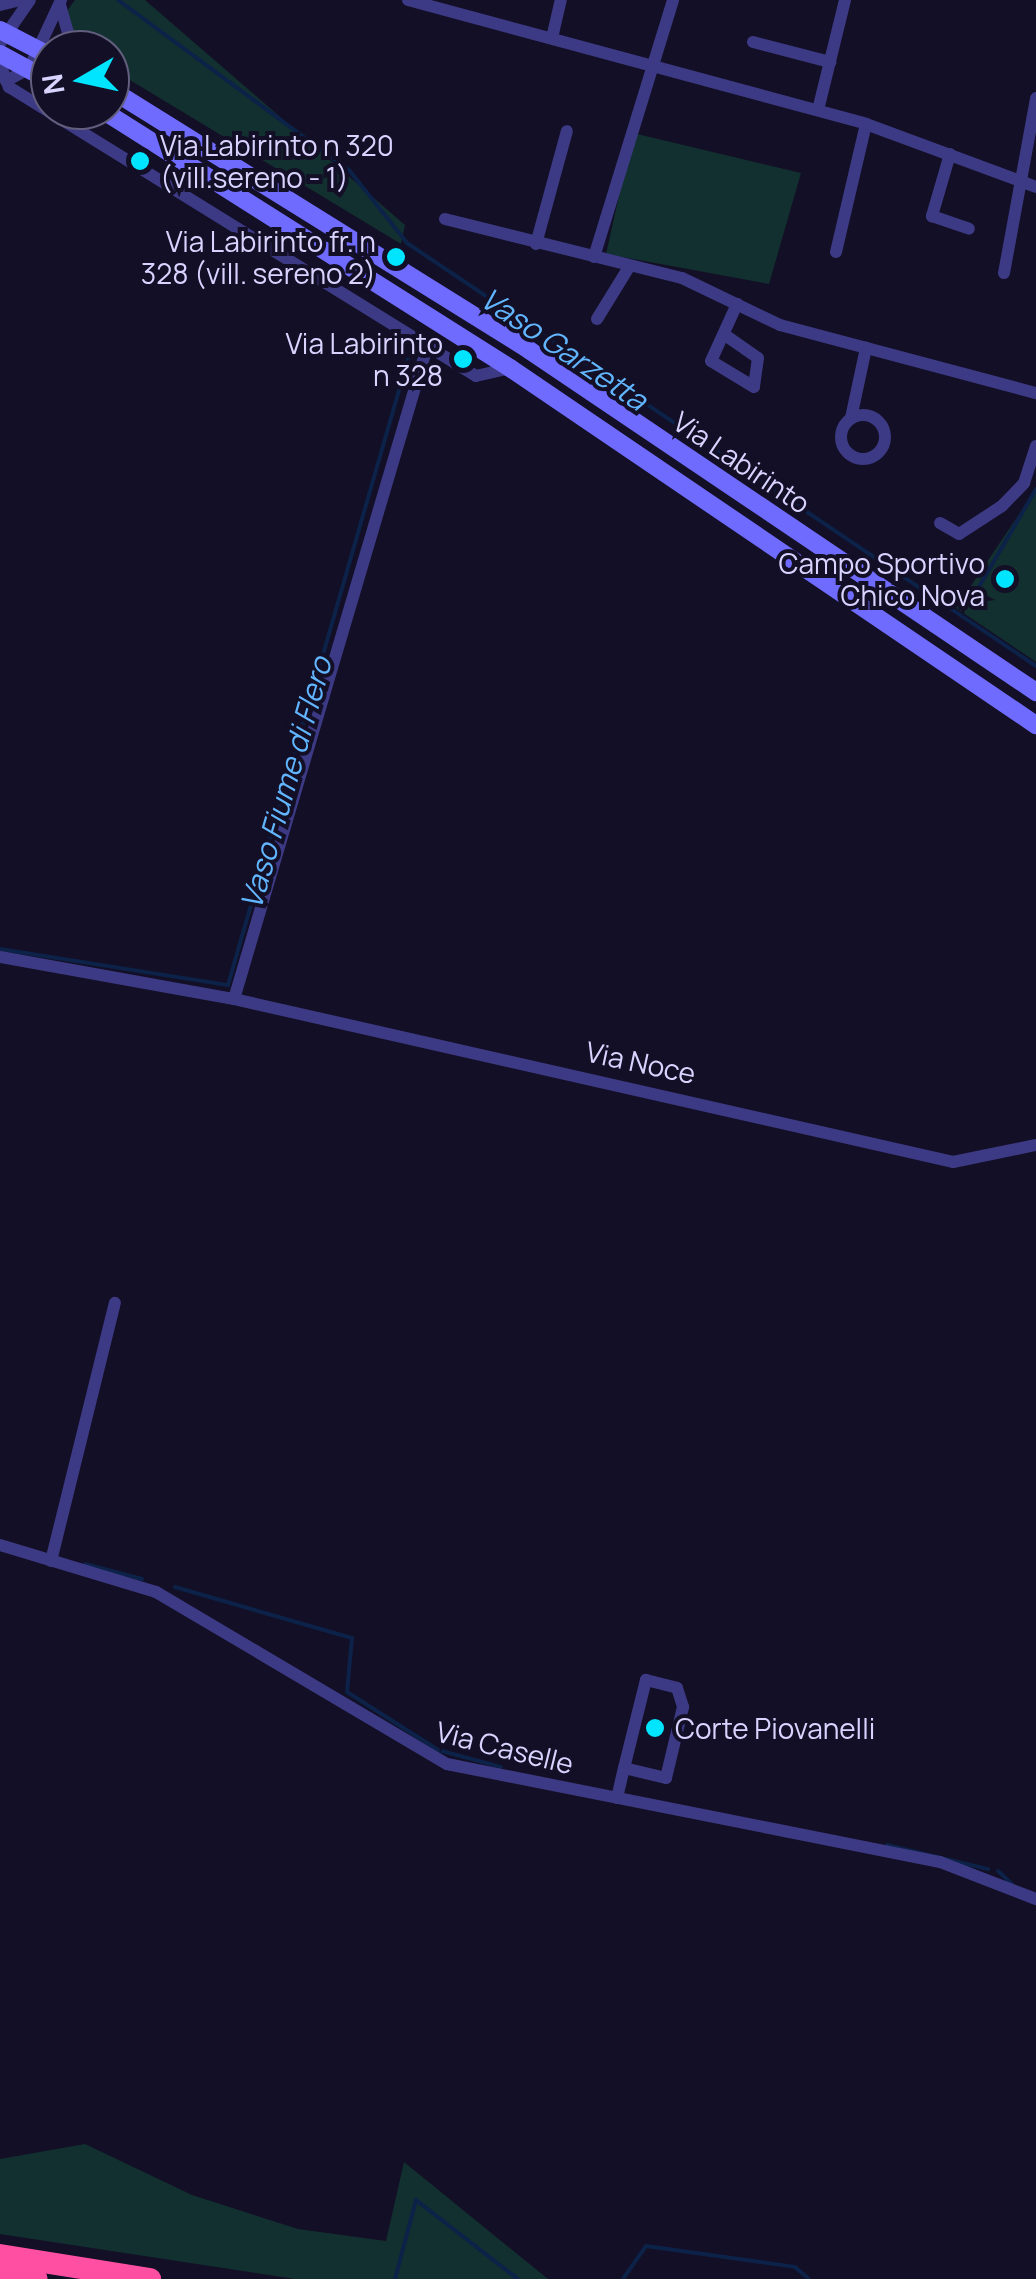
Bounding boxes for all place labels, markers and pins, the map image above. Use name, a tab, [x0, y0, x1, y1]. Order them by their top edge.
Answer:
place label: Via Labirinto n 320 (vill.sereno - 1)	[160, 128, 394, 194]
marker: Via Labirinto n 320 (vill.sereno - 1)	[129, 150, 151, 172]
place label: Via Labirinto fr. n 328 (vill. sereno 2)	[141, 224, 376, 290]
marker: Via Labirinto fr. n 328 (vill. sereno 2)	[385, 246, 407, 268]
place label: Via Labirinto n 328	[286, 326, 443, 392]
marker: Via Labirinto n 328	[452, 348, 474, 370]
place label: Campo Sportivo Chico Nova	[778, 546, 985, 612]
marker: Campo Sportivo Chico Nova	[994, 568, 1016, 590]
place label: Corte Piovanelli	[675, 1711, 875, 1745]
marker: Corte Piovanelli	[644, 1717, 666, 1739]

